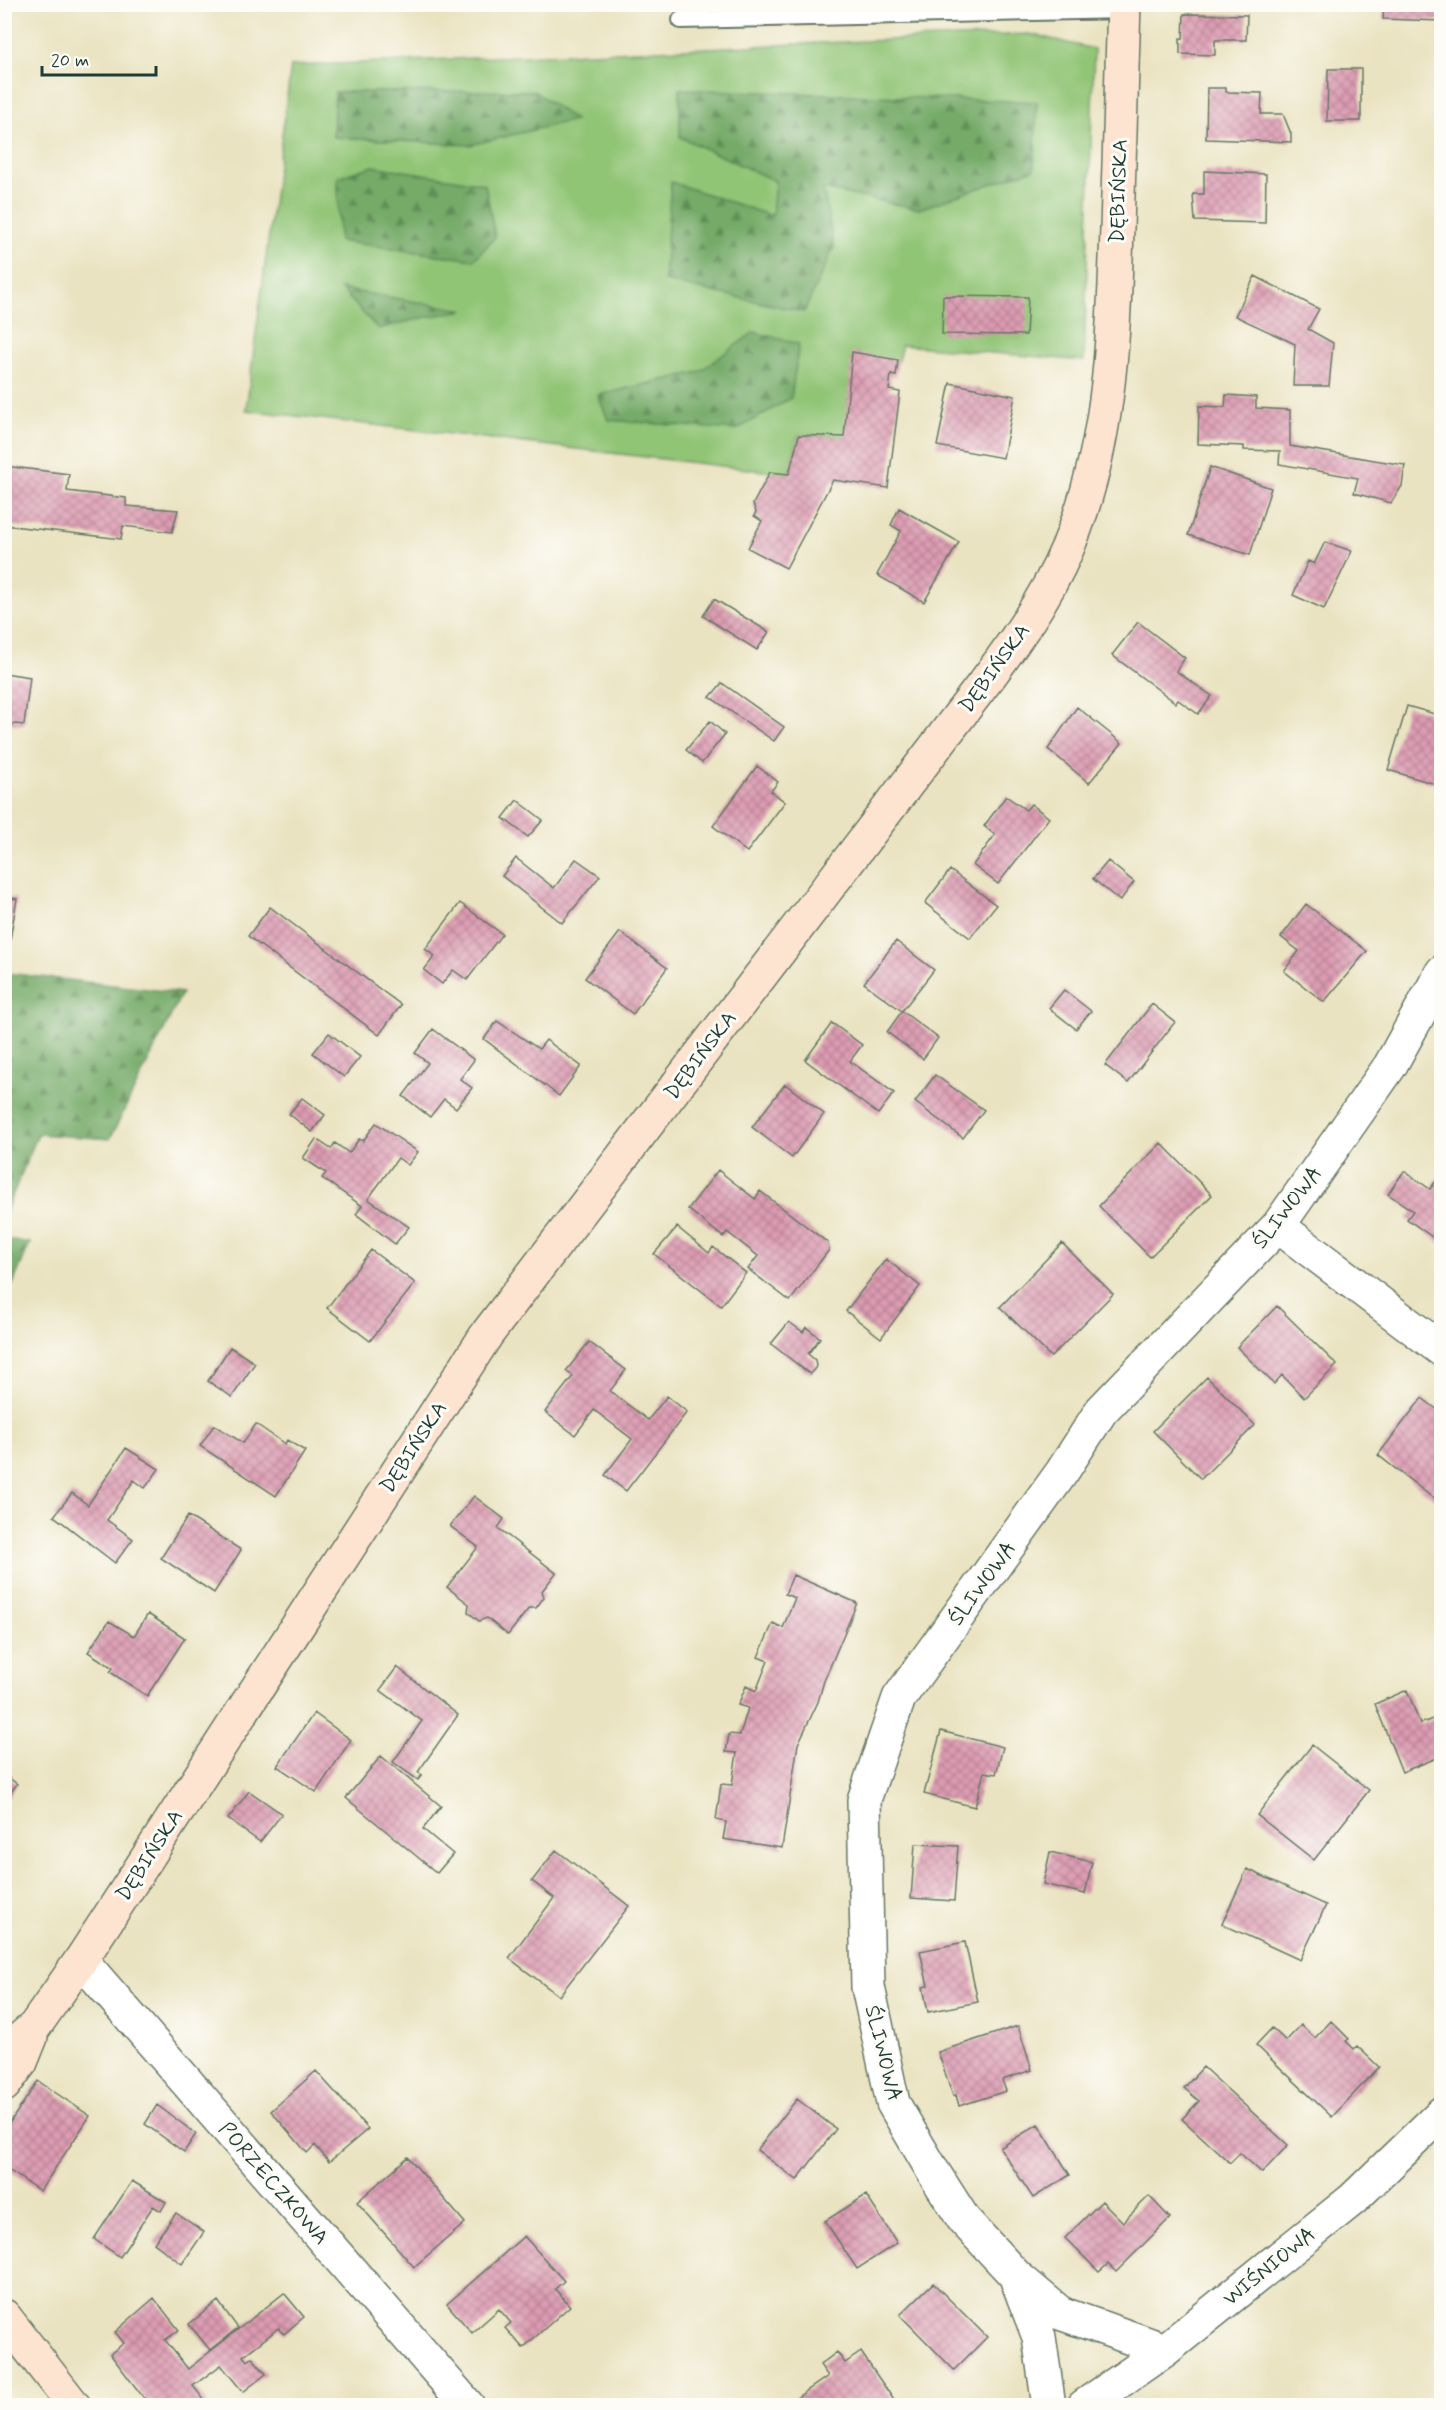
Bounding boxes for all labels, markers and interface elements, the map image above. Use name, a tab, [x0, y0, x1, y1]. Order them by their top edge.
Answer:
scale bar	[42, 39, 156, 77]
text: 20 m	[51, 49, 89, 73]
street label: DĘBIŃSKA	[1103, 138, 1135, 244]
street label: DĘBIŃSKA	[953, 618, 1037, 719]
street label: DĘBIŃSKA	[658, 1005, 743, 1106]
street label: ŚLIWOWA	[1247, 1160, 1329, 1255]
street label: DĘBIŃSKA	[374, 1396, 454, 1499]
street label: ŚLIWOWA	[943, 1536, 1023, 1631]
street label: DĘBIŃSKA	[110, 1804, 190, 1907]
street label: ŚLIWOWA	[858, 2002, 908, 2104]
street label: PORZECZKOWA	[212, 2116, 335, 2251]
street label: WIŚNIOWA	[1217, 2221, 1322, 2313]

